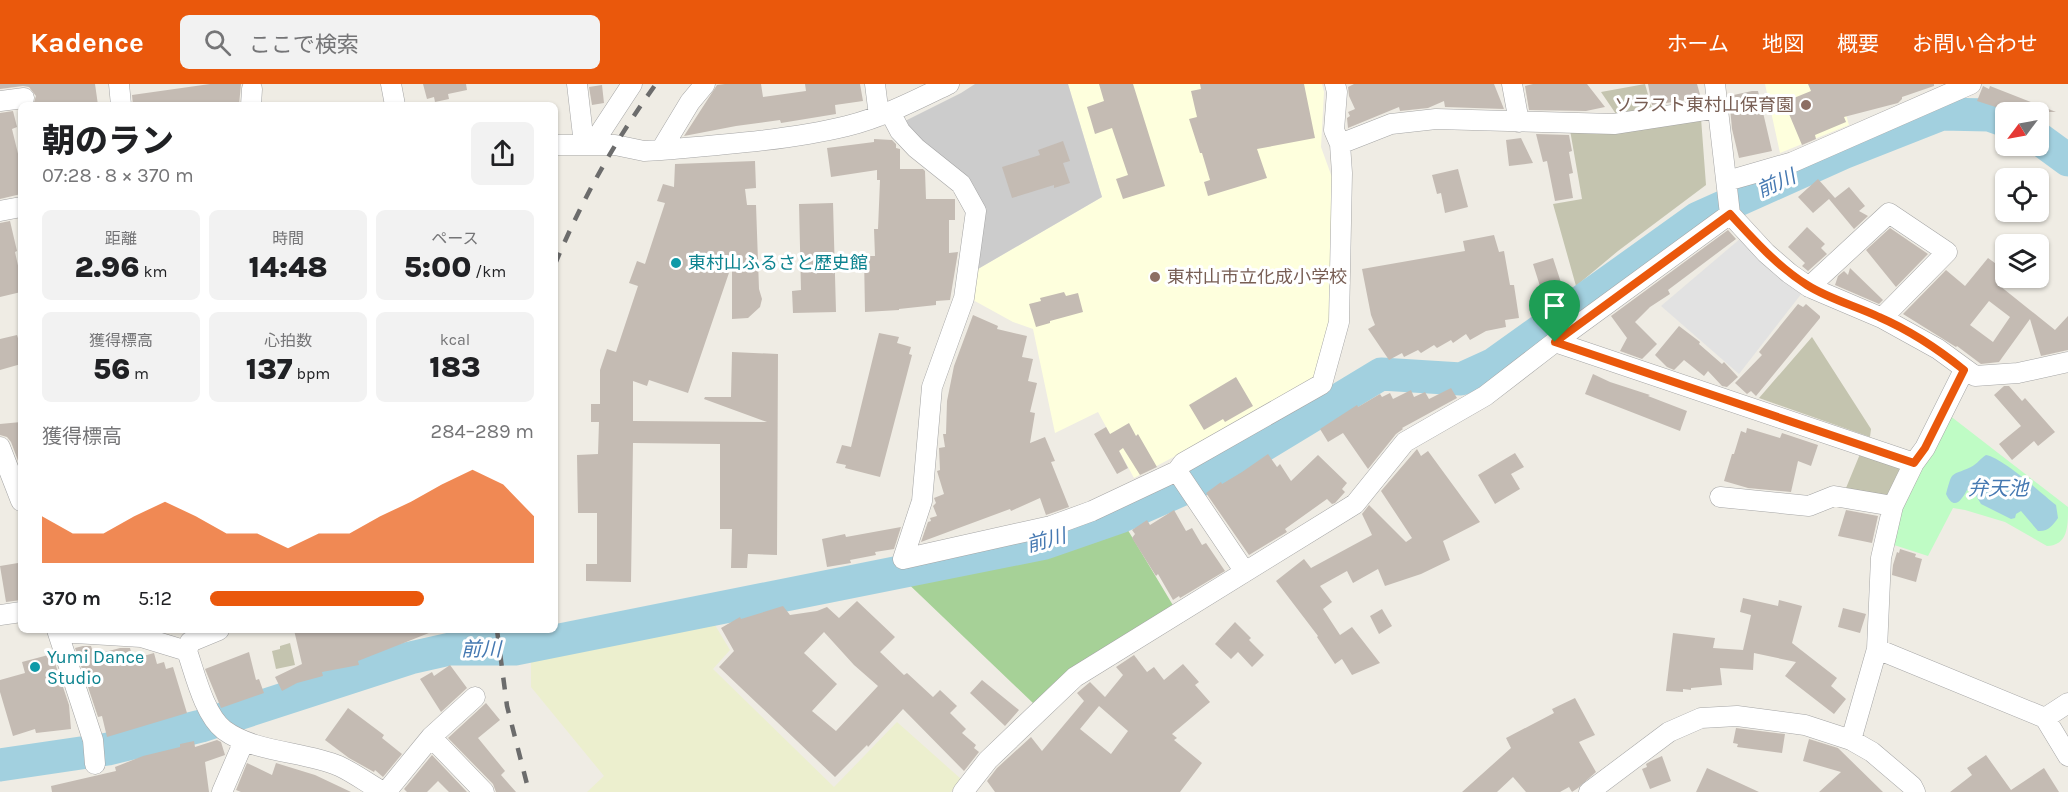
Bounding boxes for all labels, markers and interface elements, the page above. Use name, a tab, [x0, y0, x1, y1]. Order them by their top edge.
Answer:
search box	[180, 15, 600, 69]
text: Kadence	[30, 26, 144, 59]
icon: search	[201, 26, 234, 59]
text: ここで検索	[249, 32, 359, 58]
text: ホーム	[1667, 32, 1729, 56]
text: 地図	[1762, 32, 1804, 56]
text: 概要	[1837, 32, 1879, 56]
text: お問い合わせ	[1912, 32, 2038, 56]
place label: ソラスト東村山保育園	[1614, 94, 1794, 116]
marker: ソラスト東村山保育園	[1799, 98, 1813, 112]
north arrow	[1995, 102, 2049, 156]
map controls	[1995, 102, 2049, 288]
text: 朝のラン	[42, 122, 174, 160]
button: share	[471, 122, 534, 185]
text: 07:28 · 8 × 370 m	[42, 164, 194, 187]
water label: 前川	[1753, 164, 1801, 202]
button: locate	[1995, 168, 2049, 222]
text: 距離	[105, 229, 137, 248]
text: 時間	[272, 229, 304, 248]
text: ペース	[431, 229, 479, 248]
button: layers	[1995, 234, 2049, 288]
text: 2.96	[75, 249, 140, 285]
text: 14:48	[248, 249, 328, 285]
text: 5:00	[404, 249, 472, 285]
place label: 東村山ふるさと歴史館	[688, 252, 868, 274]
marker: 東村山ふるさと歴史館	[669, 256, 683, 270]
text: km	[140, 262, 167, 281]
text: /km	[472, 262, 506, 281]
place label: 東村山市立化成小学校	[1167, 266, 1347, 288]
marker: 東村山市立化成小学校	[1148, 270, 1162, 284]
pin	[1529, 280, 1580, 342]
icon: arrive	[1538, 289, 1571, 322]
text: kcal	[440, 330, 470, 349]
text: 獲得標高	[89, 331, 153, 350]
text: 心拍数	[264, 331, 312, 350]
text: 183	[429, 349, 481, 385]
text: 56	[93, 351, 130, 387]
text: 137	[246, 351, 293, 387]
text: m	[130, 364, 149, 383]
text: bpm	[293, 364, 330, 383]
text: 284–289 m	[431, 420, 534, 443]
text: 獲得標高	[42, 425, 122, 448]
water label: 弁天池	[1968, 477, 2030, 500]
water label: 前川	[1024, 524, 1070, 557]
text: 370 m	[42, 587, 101, 610]
text: 5:12	[138, 587, 172, 610]
water label: 前川	[461, 638, 503, 661]
place label: Yumi Dance Studio	[47, 646, 144, 689]
marker: Yumi Dance Studio	[28, 660, 42, 674]

